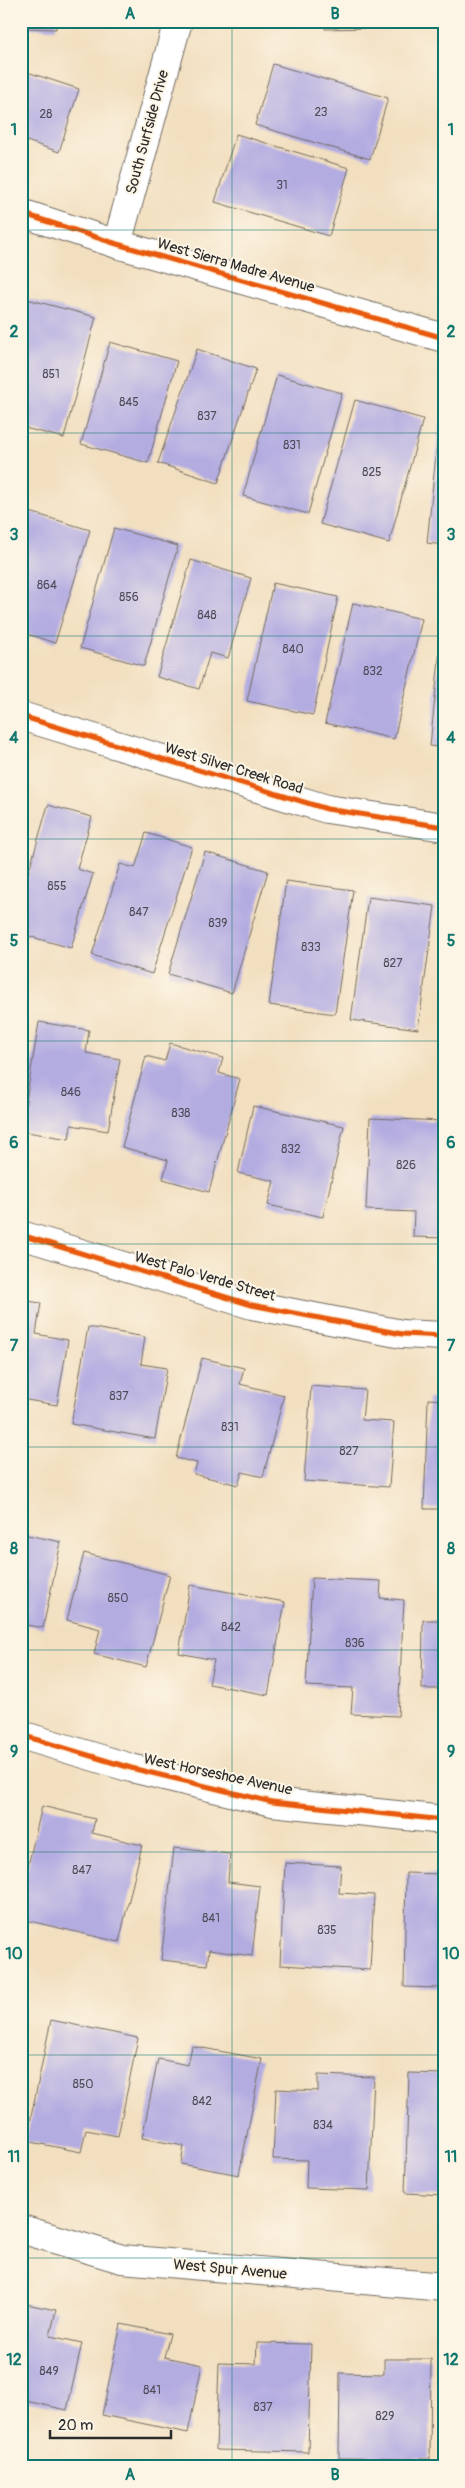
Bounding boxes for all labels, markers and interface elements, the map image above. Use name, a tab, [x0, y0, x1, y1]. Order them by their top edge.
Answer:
text: A	[125, 4, 136, 24]
text: B	[330, 4, 340, 24]
street label: South Surfside Drive	[122, 67, 173, 196]
house number: 23	[314, 105, 328, 120]
house number: 28	[40, 107, 52, 122]
text: 1	[11, 120, 17, 140]
text: 1	[448, 120, 454, 140]
house number: 31	[276, 178, 288, 193]
street label: West Sierra Madre Avenue	[155, 234, 317, 297]
text: 2	[10, 322, 19, 342]
text: 2	[447, 322, 456, 342]
house number: 851	[42, 367, 60, 382]
house number: 845	[119, 395, 139, 410]
house number: 837	[197, 409, 217, 424]
house number: 831	[283, 438, 301, 453]
house number: 825	[362, 465, 382, 480]
text: 3	[10, 525, 19, 545]
text: 3	[447, 525, 456, 545]
house number: 864	[37, 578, 57, 593]
house number: 856	[119, 590, 139, 605]
house number: 848	[197, 608, 217, 623]
house number: 840	[282, 642, 304, 657]
house number: 832	[363, 664, 383, 679]
text: 4	[9, 728, 19, 748]
text: 4	[446, 728, 456, 748]
street label: West Silver Creek Road	[162, 738, 305, 799]
house number: 855	[47, 879, 67, 894]
house number: 847	[129, 905, 149, 920]
house number: 839	[209, 916, 227, 931]
text: 5	[10, 931, 19, 951]
text: 5	[447, 931, 456, 951]
house number: 833	[301, 940, 321, 955]
house number: 827	[383, 956, 403, 971]
house number: 846	[61, 1085, 81, 1100]
house number: 838	[172, 1106, 190, 1121]
text: 6	[9, 1133, 19, 1153]
text: 6	[446, 1133, 456, 1153]
house number: 832	[281, 1142, 301, 1157]
house number: 826	[396, 1158, 416, 1173]
street label: West Palo Verde Street	[132, 1247, 279, 1306]
text: 7	[10, 1336, 19, 1356]
text: 7	[447, 1336, 456, 1356]
house number: 837	[109, 1389, 129, 1404]
house number: 831	[221, 1420, 239, 1435]
house number: 827	[339, 1444, 359, 1459]
text: 8	[10, 1539, 18, 1559]
text: 8	[447, 1539, 455, 1559]
house number: 850	[108, 1591, 128, 1606]
house number: 842	[221, 1620, 241, 1635]
house number: 836	[345, 1636, 365, 1651]
text: 9	[10, 1742, 18, 1762]
text: 9	[447, 1742, 455, 1762]
street label: West Horseshoe Avenue	[142, 1749, 295, 1800]
house number: 847	[72, 1863, 92, 1878]
house number: 841	[202, 1911, 220, 1926]
house number: 835	[317, 1923, 337, 1938]
text: 10	[5, 1944, 23, 1964]
text: 10	[442, 1944, 460, 1964]
house number: 850	[73, 2077, 93, 2092]
house number: 842	[192, 2094, 212, 2109]
house number: 834	[313, 2118, 333, 2133]
text: 11	[8, 2147, 20, 2167]
text: 11	[445, 2147, 457, 2167]
street label: West Spur Avenue	[172, 2255, 288, 2284]
text: 12	[6, 2350, 22, 2370]
text: 12	[443, 2350, 459, 2370]
house number: 849	[39, 2364, 59, 2379]
house number: 841	[143, 2383, 161, 2398]
house number: 837	[253, 2400, 273, 2415]
scale bar	[50, 2408, 171, 2440]
house number: 829	[376, 2409, 394, 2424]
text: 20 m	[58, 2416, 93, 2435]
text: A	[125, 2465, 136, 2485]
text: B	[330, 2465, 340, 2485]

